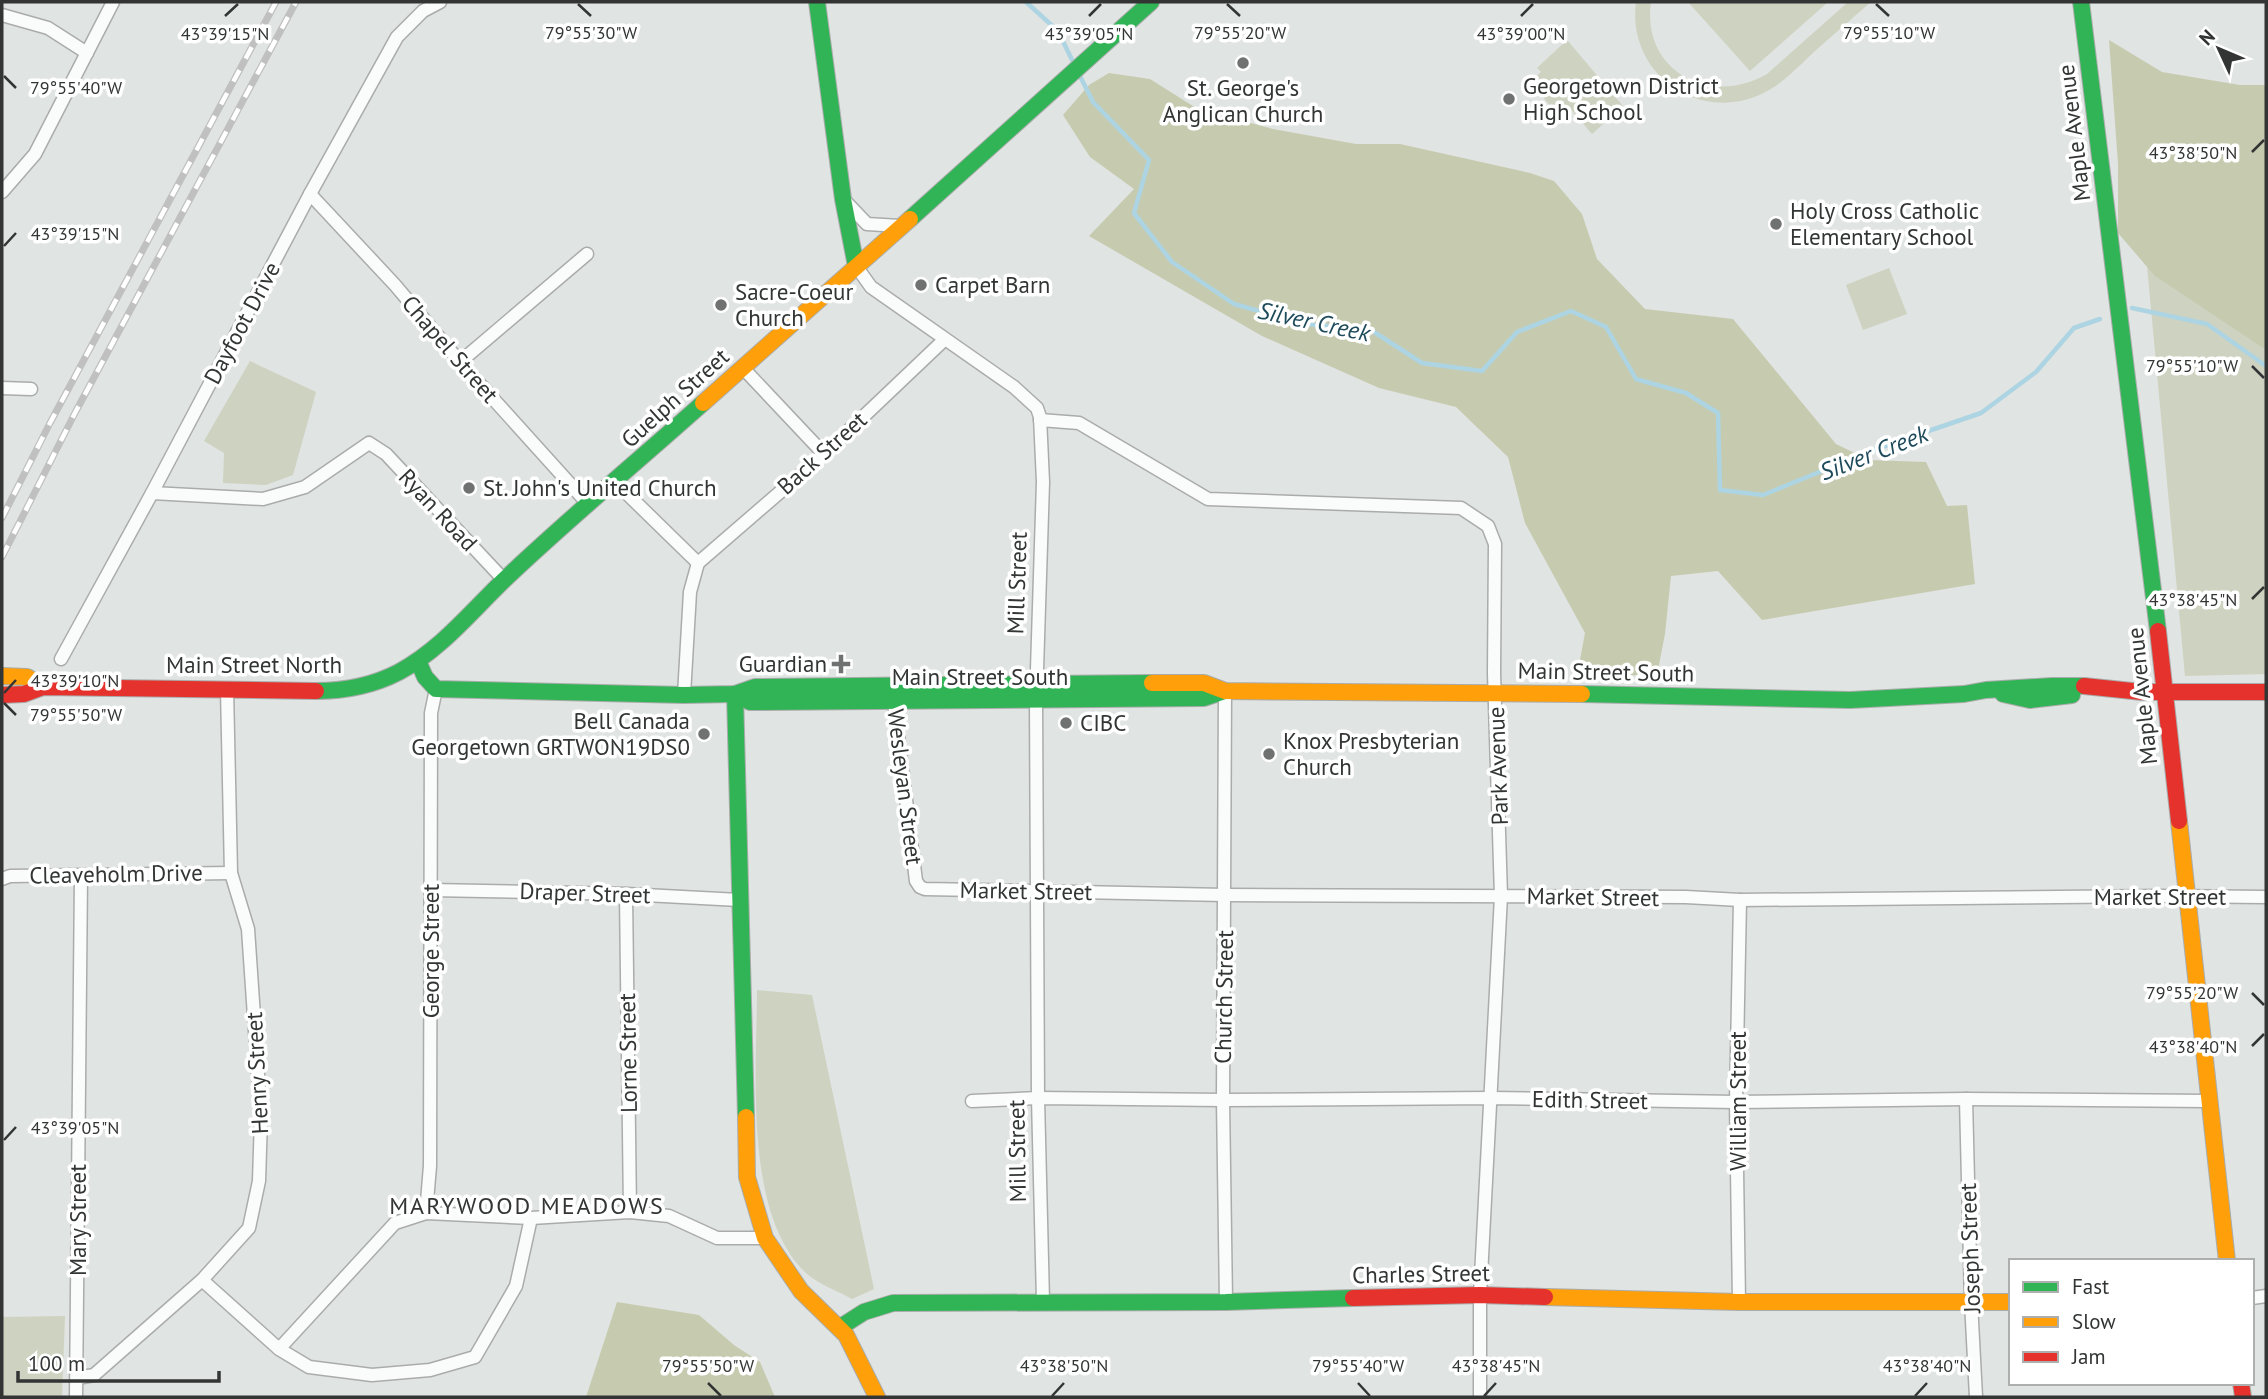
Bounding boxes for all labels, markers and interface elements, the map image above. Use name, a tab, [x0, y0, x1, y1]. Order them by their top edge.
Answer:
north arrow	[2184, 14, 2254, 84]
text: 79°55'30"W	[545, 21, 637, 44]
text: 79°55'20"W	[1194, 21, 1286, 44]
text: 79°55'10"W	[1843, 21, 1935, 44]
text: 43°39'15"N	[181, 22, 269, 45]
text: 43°39'05"N	[1045, 22, 1133, 45]
text: 43°39'00"N	[1477, 22, 1565, 45]
text: N	[2194, 24, 2220, 50]
marker: St. George's Anglican Church	[1235, 55, 1251, 71]
street label: Maple Avenue	[2051, 63, 2096, 203]
place label: Georgetown District High School	[1523, 71, 1719, 126]
place label: St. George's Anglican Church	[1163, 73, 1323, 128]
text: 79°55'40"W	[30, 76, 122, 99]
marker: Georgetown District High School	[1501, 91, 1517, 107]
text: 43°38'50"N	[2149, 141, 2237, 164]
place label: Holy Cross Catholic Elementary School	[1790, 196, 1979, 251]
marker: Holy Cross Catholic Elementary School	[1768, 216, 1784, 232]
text: 43°39'15"N	[31, 222, 119, 245]
street label: Dayfoot Drive	[197, 257, 286, 389]
place label: Carpet Barn	[935, 270, 1050, 299]
place label: Sacre-Coeur Church	[735, 277, 854, 332]
marker: Carpet Barn	[913, 277, 929, 293]
street label: Chapel Street	[396, 289, 505, 408]
water label: Silver Creek	[1255, 295, 1374, 349]
marker: Sacre-Coeur Church	[713, 297, 729, 313]
street label: Guelph Street	[615, 342, 735, 453]
text: 79°55'10"W	[2146, 354, 2238, 377]
street label: Back Street	[771, 405, 873, 500]
water label: Silver Creek	[1815, 417, 1934, 487]
street label: Ryan Road	[393, 462, 484, 557]
place label: St. John's United Church	[483, 473, 717, 502]
marker: St. John's United Church	[461, 480, 477, 496]
street label: Mill Street	[1000, 531, 1033, 635]
text: 43°38'45"N	[2149, 588, 2237, 611]
street label: Maple Avenue	[2120, 626, 2163, 766]
place label: Guardian	[739, 649, 827, 678]
street label: Main Street North	[166, 650, 342, 679]
street label: Main Street South	[1517, 655, 1695, 688]
marker: Guardian	[833, 656, 849, 672]
street label: Main Street South	[892, 662, 1068, 691]
text: 43°39'10"N	[31, 669, 119, 692]
text: 79°55'50"W	[30, 703, 122, 726]
place label: Bell Canada Georgetown GRTWON19DS0	[411, 706, 690, 761]
street label: Park Avenue	[1481, 706, 1514, 826]
street label: Wesleyan Street	[882, 707, 929, 867]
place label: CIBC	[1080, 708, 1126, 737]
marker: CIBC	[1058, 715, 1074, 731]
marker: Bell Canada Georgetown GRTWON19DS0	[696, 726, 712, 742]
place label: Knox Presbyterian Church	[1283, 726, 1459, 781]
marker: Knox Presbyterian Church	[1261, 746, 1277, 762]
street label: Cleaveholm Drive	[29, 857, 203, 890]
street label: Market Street	[960, 875, 1093, 906]
street label: Draper Street	[519, 876, 651, 909]
street label: Market Street	[1527, 881, 1660, 912]
street label: Market Street	[2094, 882, 2226, 911]
street label: George Street	[416, 884, 445, 1018]
street label: Church Street	[1208, 930, 1239, 1064]
text: 79°55'20"W	[2146, 981, 2238, 1004]
street label: Lorne Street	[612, 993, 643, 1113]
street label: Henry Street	[239, 1011, 274, 1135]
street label: William Street	[1723, 1031, 1752, 1171]
text: 43°38'40"N	[2149, 1035, 2237, 1058]
street label: Edith Street	[1532, 1084, 1649, 1115]
street label: Mill Street	[1001, 1099, 1032, 1203]
text: 43°39'05"N	[31, 1116, 119, 1139]
street label: Mary Street	[63, 1164, 92, 1276]
street label: Joseph Street	[1953, 1182, 1986, 1315]
district label: MARYWOOD MEADOWS	[389, 1190, 665, 1221]
street label: Charles Street	[1352, 1258, 1490, 1289]
legend	[2009, 1259, 2254, 1385]
text: Fast	[2072, 1273, 2109, 1300]
text: Slow	[2072, 1308, 2116, 1335]
scale bar	[18, 1340, 219, 1384]
text: Jam	[2071, 1343, 2106, 1370]
text: 100 m	[28, 1350, 85, 1377]
text: 79°55'50"W	[662, 1354, 754, 1377]
text: 43°38'50"N	[1020, 1354, 1108, 1377]
text: 79°55'40"W	[1312, 1354, 1404, 1377]
text: 43°38'45"N	[1452, 1354, 1540, 1377]
text: 43°38'40"N	[1883, 1354, 1971, 1377]

